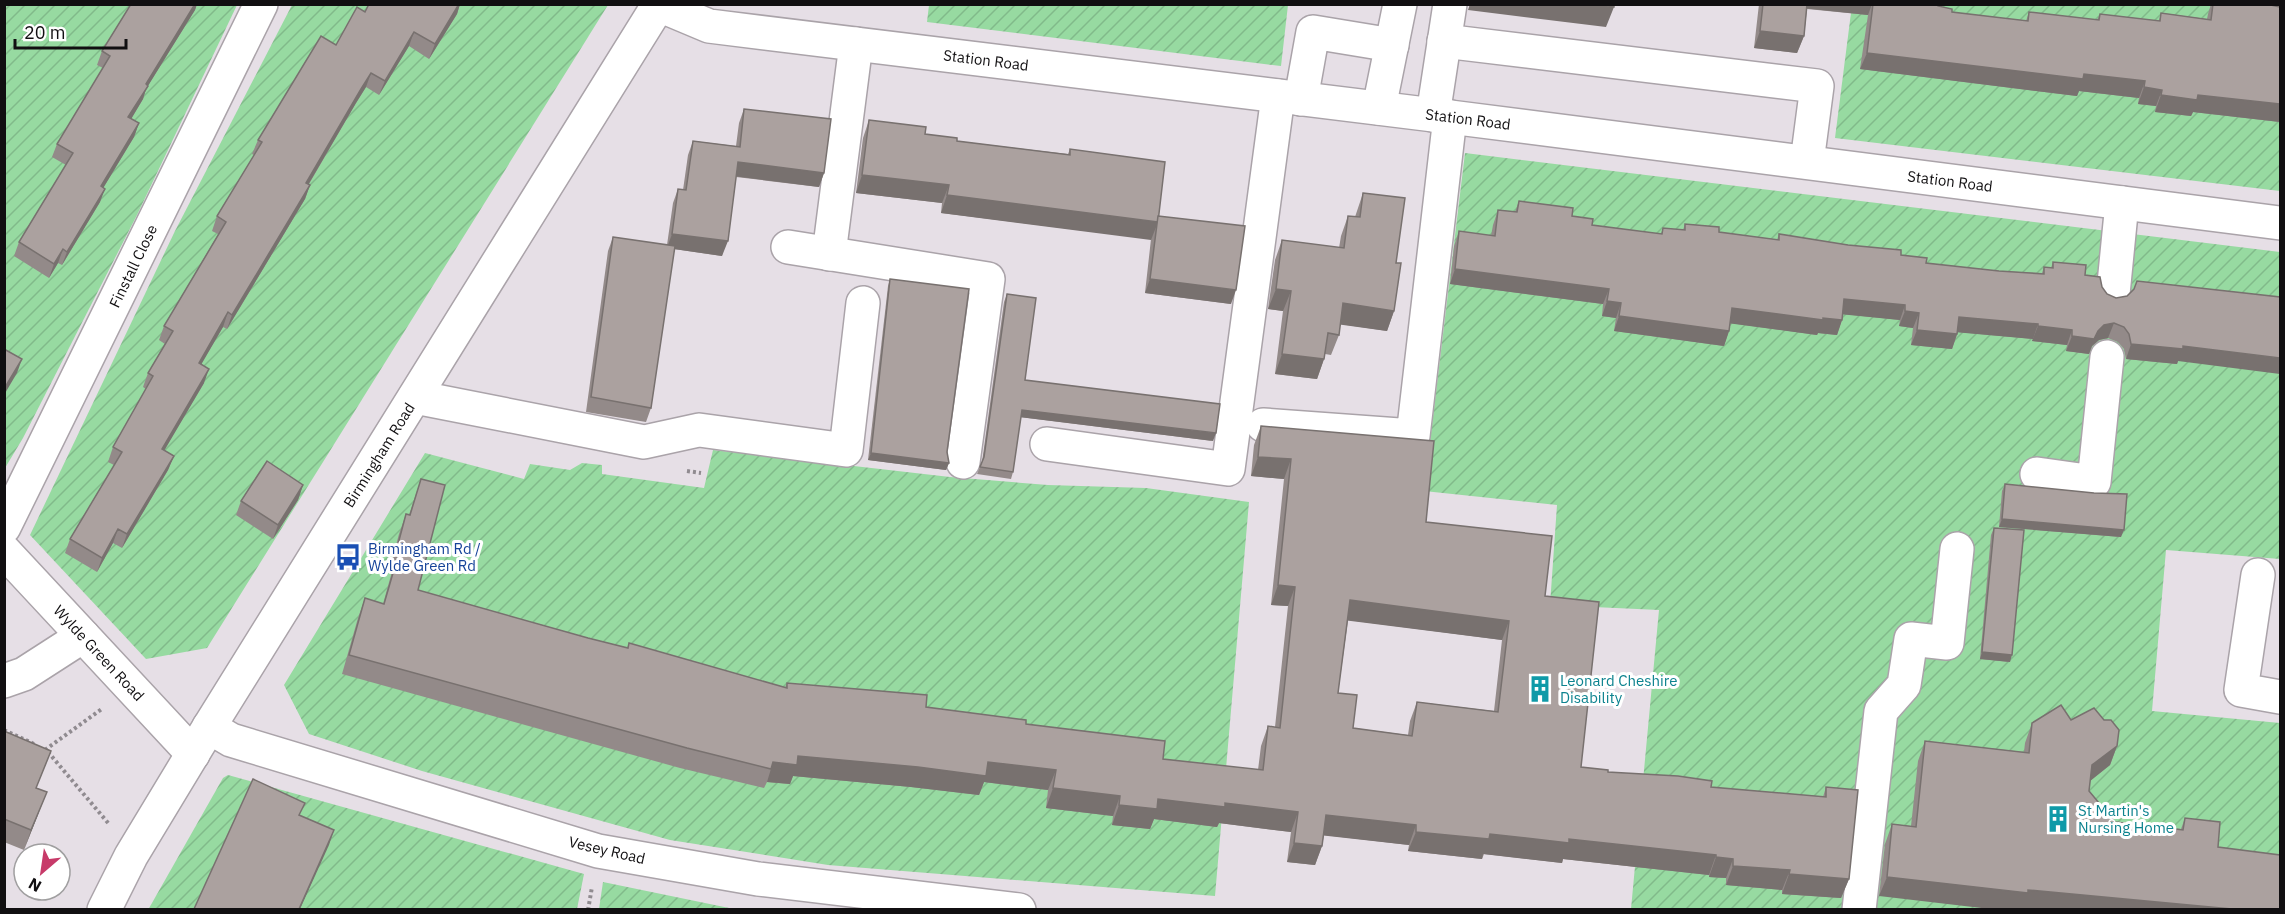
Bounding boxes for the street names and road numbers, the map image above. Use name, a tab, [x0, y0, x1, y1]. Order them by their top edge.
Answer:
street label: Station Road	[942, 45, 1030, 75]
street label: Station Road	[1424, 104, 1512, 134]
street label: Station Road	[1906, 166, 1994, 196]
street label: Finstall Close	[105, 221, 161, 311]
street label: Birmingham Road	[339, 399, 419, 511]
street label: Wylde Green Road	[50, 601, 148, 705]
street label: Vesey Road	[567, 832, 647, 868]

